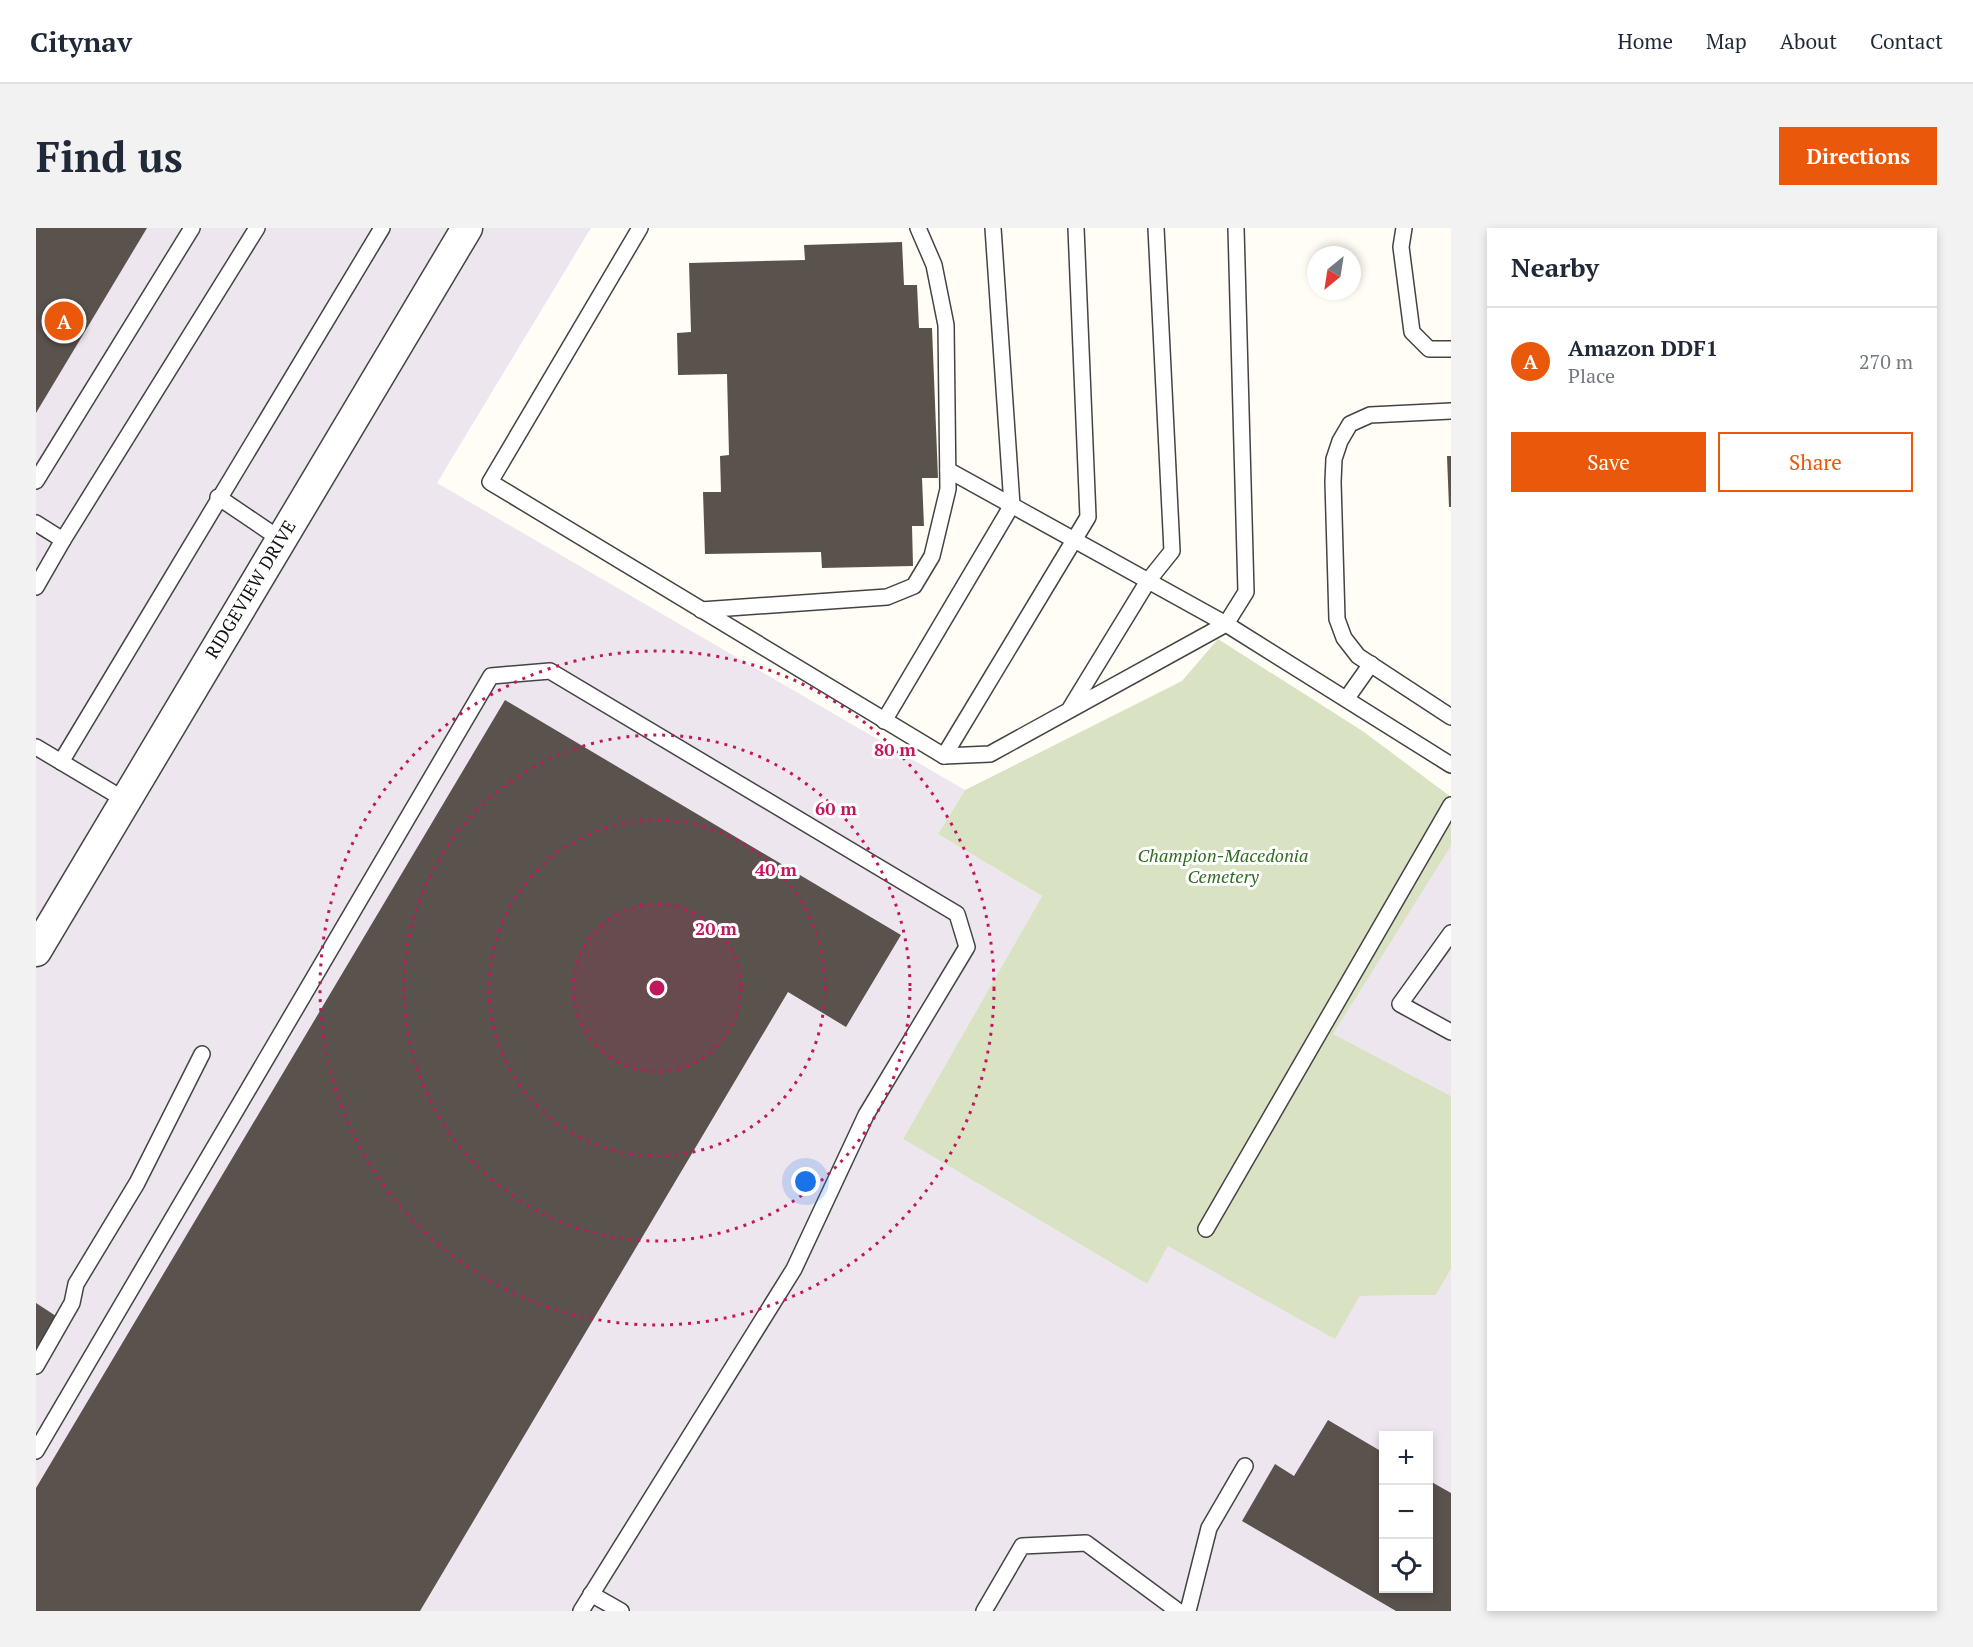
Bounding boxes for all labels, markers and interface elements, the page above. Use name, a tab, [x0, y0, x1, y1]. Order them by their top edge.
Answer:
text: Citynav	[30, 23, 132, 60]
text: Home	[1617, 27, 1673, 55]
text: Map	[1706, 27, 1747, 55]
text: About	[1780, 27, 1837, 55]
text: Contact	[1870, 27, 1943, 55]
button: Directions	[1779, 127, 1937, 185]
text: Find us	[36, 128, 183, 184]
north arrow	[1307, 246, 1361, 300]
text: Nearby	[1511, 250, 1599, 284]
pin: A	[45, 298, 84, 344]
text: Amazon DDF1	[1568, 333, 1718, 362]
text: A	[1523, 348, 1538, 375]
text: 270 m	[1859, 348, 1913, 375]
text: Place	[1568, 362, 1615, 389]
button: Save	[1511, 432, 1706, 492]
button: Share	[1718, 432, 1913, 492]
street label: RIDGEVIEW DRIVE	[199, 516, 301, 662]
text: 80 m	[874, 737, 916, 761]
text: 60 m	[815, 796, 857, 820]
park label: Champion-Macedonia Cemetery	[1138, 843, 1308, 888]
text: 40 m	[755, 857, 797, 881]
text: 20 m	[695, 916, 737, 940]
centre of rings	[647, 978, 667, 998]
your location	[791, 1167, 820, 1196]
map controls	[1379, 1431, 1433, 1593]
button: +	[1379, 1431, 1433, 1485]
button: −	[1379, 1485, 1433, 1539]
button: locate	[1379, 1539, 1433, 1593]

